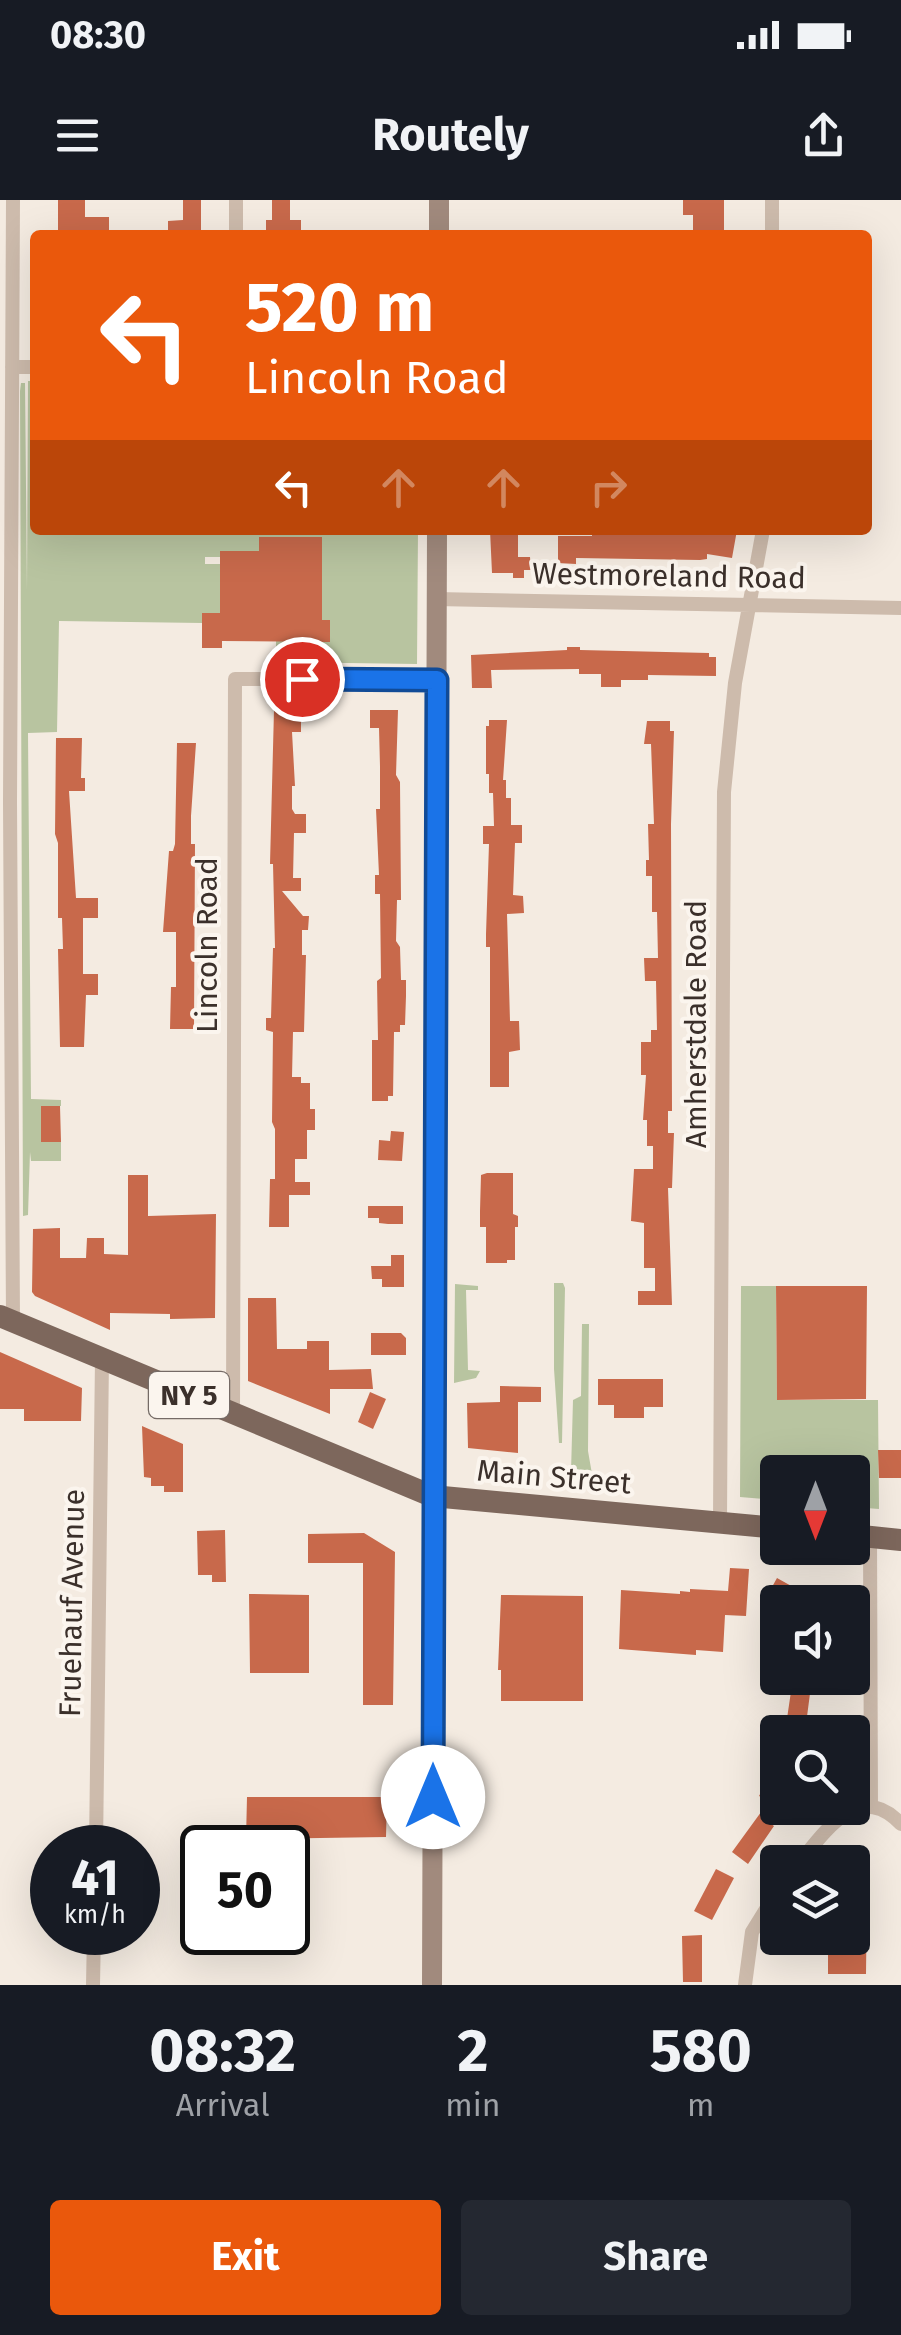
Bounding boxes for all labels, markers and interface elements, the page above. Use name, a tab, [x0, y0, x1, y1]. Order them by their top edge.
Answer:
text: 08:30	[50, 12, 146, 58]
icon: menu	[50, 108, 105, 163]
text: Routely	[372, 108, 529, 162]
icon: share	[796, 108, 851, 163]
text: 520 m	[245, 266, 434, 350]
icon: left	[80, 270, 210, 400]
text: Lincoln Road	[245, 351, 509, 405]
icon: left	[266, 460, 321, 515]
icon: ahead	[371, 460, 426, 515]
icon: ahead	[476, 460, 531, 515]
icon: right	[581, 460, 636, 515]
street label: Westmoreland Road	[532, 556, 806, 596]
pin	[260, 637, 345, 722]
icon: arrive	[275, 652, 330, 707]
street label: Lincoln Road	[189, 857, 225, 1033]
street label: Amherstdale Road	[678, 900, 714, 1148]
road number: NY 5	[149, 1372, 229, 1418]
street label: Main Street	[475, 1452, 633, 1502]
north arrow	[760, 1455, 870, 1565]
map controls	[760, 1455, 870, 1955]
street label: Fruehauf Avenue	[52, 1489, 92, 1717]
button: sound	[760, 1585, 870, 1695]
button: search	[760, 1715, 870, 1825]
position arrow	[381, 1745, 485, 1849]
speed limit sign: 50	[180, 1825, 310, 1955]
button: layers	[760, 1845, 870, 1955]
text: 41	[71, 1848, 119, 1908]
text: km/h	[64, 1900, 126, 1930]
text: 08:32	[149, 2015, 296, 2087]
text: 2	[457, 2015, 488, 2087]
text: 580	[650, 2015, 752, 2087]
text: Arrival	[176, 2086, 270, 2124]
text: min	[445, 2086, 501, 2124]
text: m	[687, 2086, 714, 2124]
button: Exit	[50, 2200, 441, 2315]
button: Share	[461, 2200, 851, 2315]

